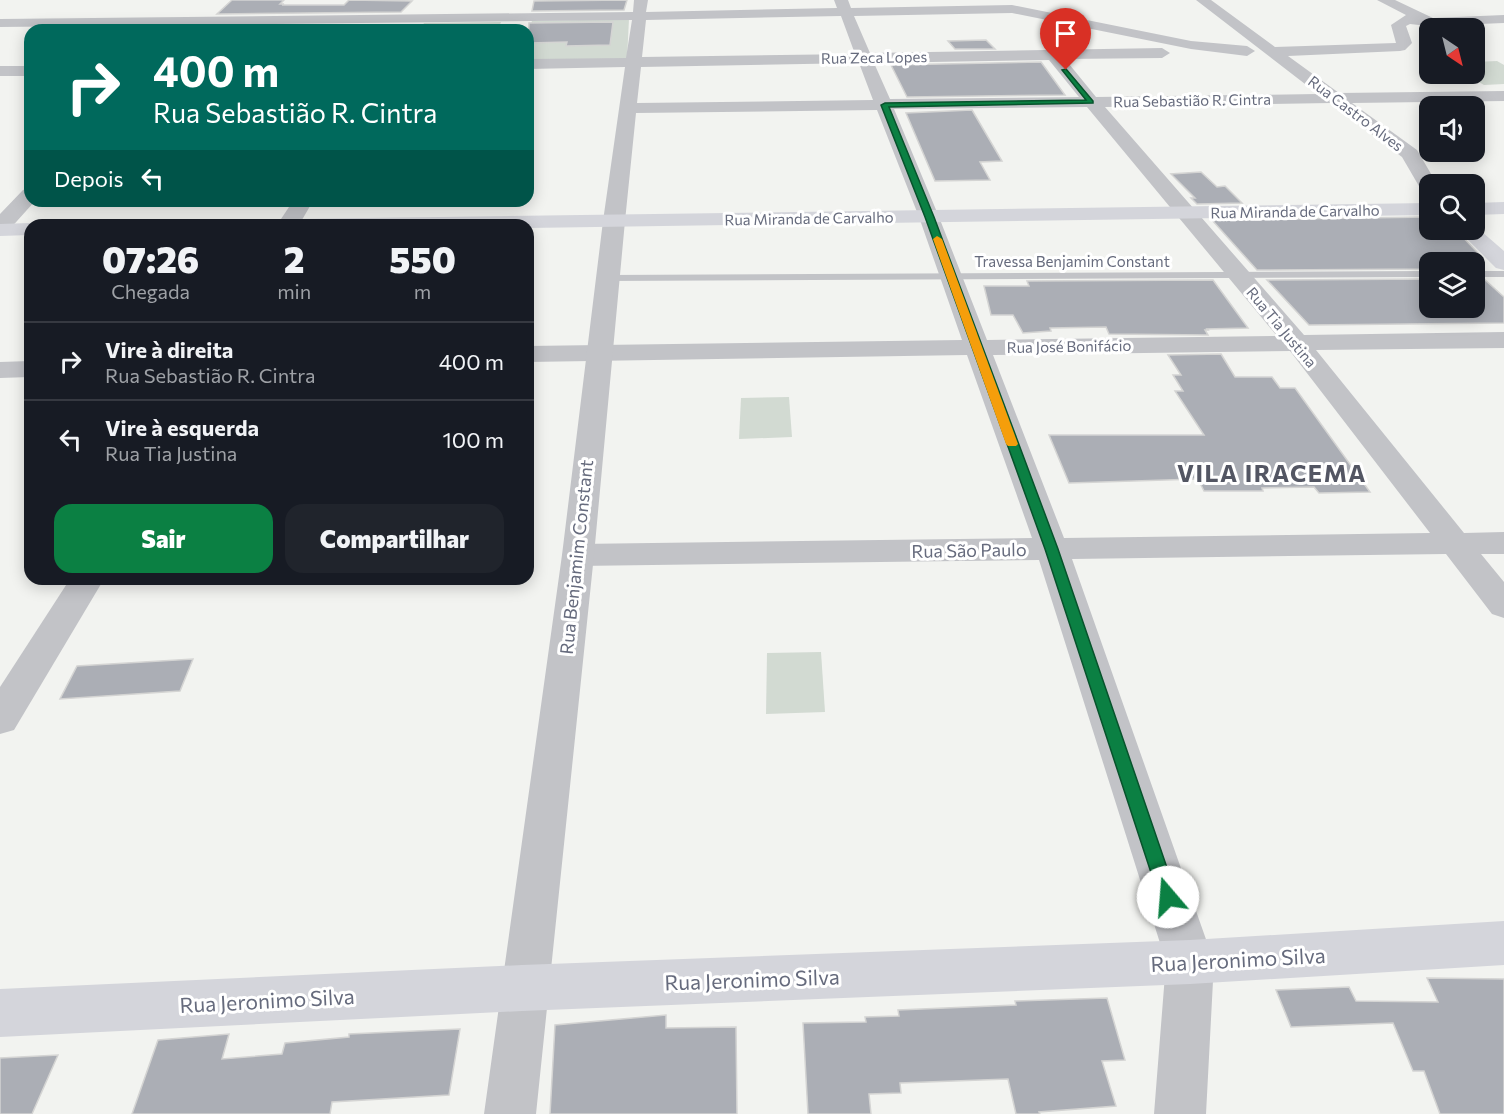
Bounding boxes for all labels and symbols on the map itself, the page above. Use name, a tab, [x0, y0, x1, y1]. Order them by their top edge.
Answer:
pin	[1040, 8, 1091, 70]
north arrow	[1419, 18, 1485, 84]
street label: Rua Zeca Lopes	[821, 47, 927, 67]
street label: Rua Castro Alves	[1305, 72, 1407, 155]
street label: Rua Sebastião R. Cintra	[1113, 90, 1271, 110]
street label: Rua Miranda de Carvalho	[1210, 201, 1380, 221]
street label: Rua Miranda de Carvalho	[724, 208, 894, 228]
street label: Travessa Benjamim Constant	[974, 252, 1170, 270]
street label: Rua Tia Justina	[1243, 283, 1321, 371]
street label: Rua José Bonifácio	[1006, 336, 1132, 356]
street label: Rua Benjamim Constant	[555, 458, 597, 656]
district label: VILA IRACEMA	[1177, 458, 1367, 487]
street label: Rua São Paulo	[911, 538, 1027, 562]
position arrow	[1136, 865, 1200, 929]
street label: Rua Jeronimo Silva	[1150, 942, 1326, 976]
street label: Rua Jeronimo Silva	[664, 963, 840, 995]
street label: Rua Jeronimo Silva	[179, 983, 355, 1017]

